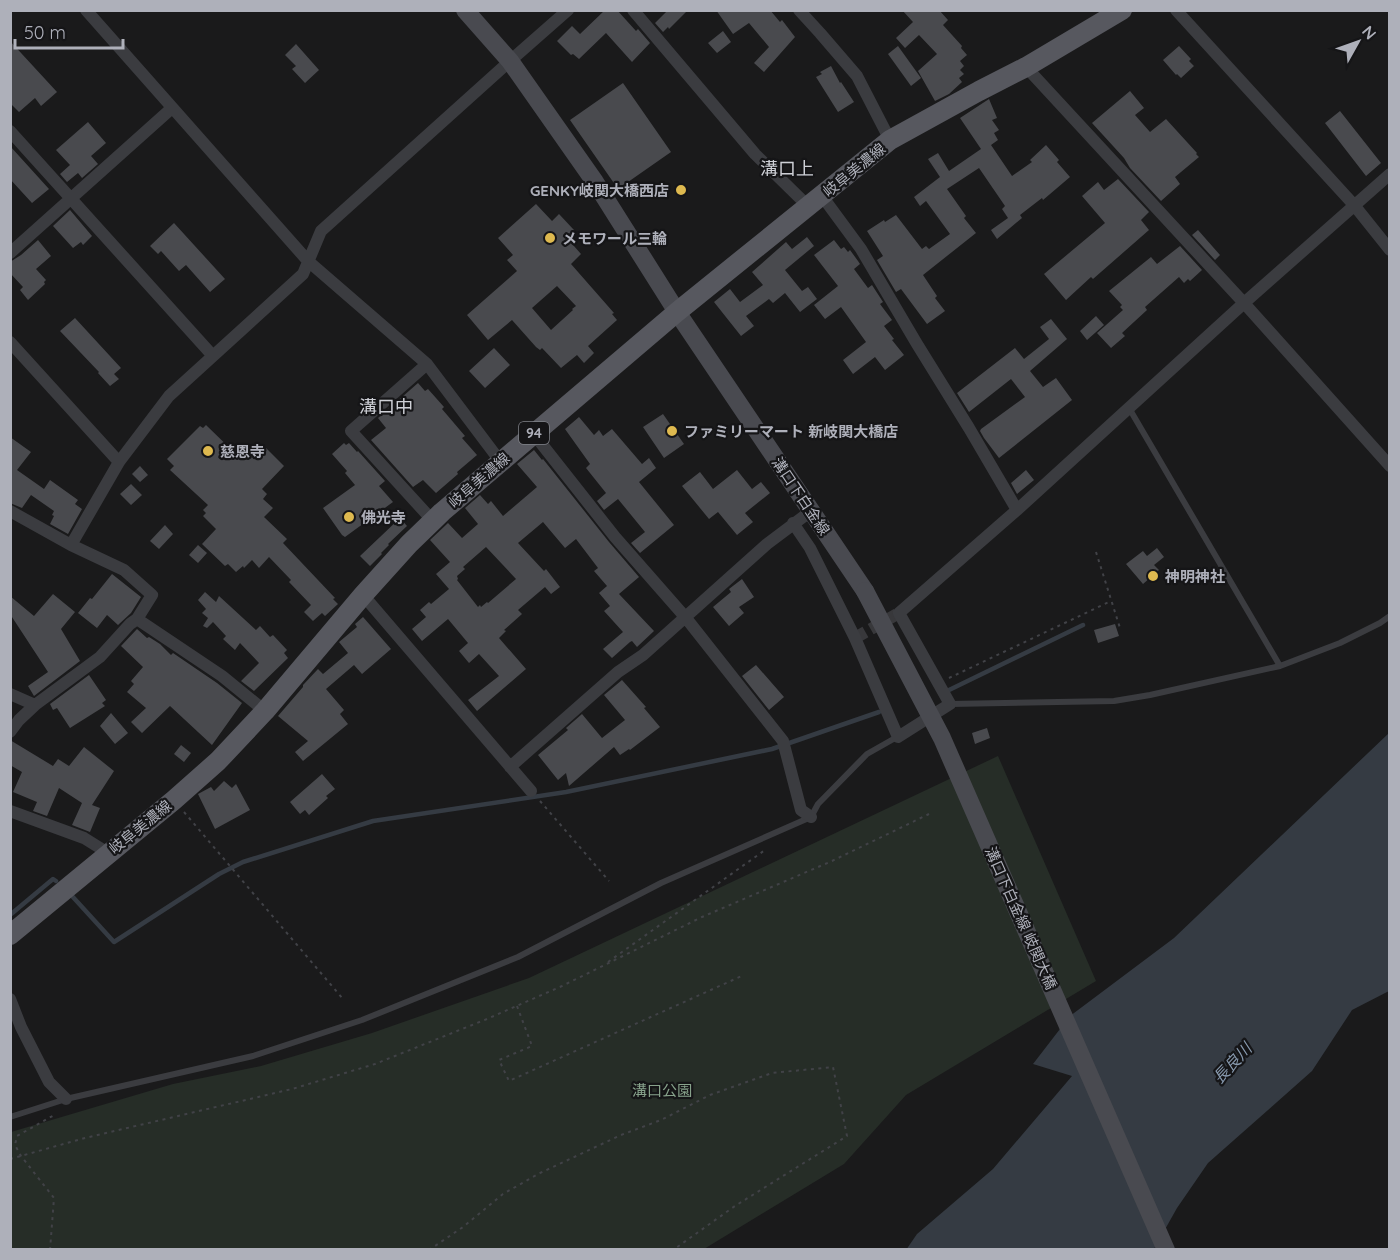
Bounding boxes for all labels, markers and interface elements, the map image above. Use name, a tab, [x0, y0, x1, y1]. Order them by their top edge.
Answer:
scale bar	[15, 12, 123, 50]
north arrow	[1328, 12, 1388, 72]
text: 50 m	[24, 21, 66, 44]
text: N	[1358, 21, 1381, 43]
street label: 岐阜美濃線	[819, 139, 889, 201]
district label: 溝口上	[760, 157, 814, 180]
place label: GENKY岐関大橋西店	[530, 181, 669, 200]
marker: GENKY岐関大橋西店	[674, 183, 688, 197]
place label: メモワール三輪	[562, 229, 667, 248]
marker: メモワール三輪	[543, 231, 557, 245]
district label: 溝口中	[359, 395, 413, 418]
road number: 94	[519, 422, 549, 444]
place label: ファミリーマート 新岐関大橋店	[684, 422, 898, 441]
marker: ファミリーマート 新岐関大橋店	[665, 424, 679, 438]
place label: 慈恩寺	[220, 442, 265, 461]
marker: 慈恩寺	[201, 444, 215, 458]
street label: 岐阜美濃線	[444, 448, 514, 512]
street label: 溝口下白金線	[768, 453, 834, 539]
place label: 佛光寺	[361, 508, 406, 527]
marker: 佛光寺	[342, 510, 356, 524]
place label: 神明神社	[1164, 567, 1225, 586]
marker: 神明神社	[1146, 569, 1160, 583]
street label: 岐阜美濃線	[105, 796, 175, 858]
street label: 溝口下白金線 岐関大橋	[981, 844, 1061, 992]
water label: 長良川	[1208, 1037, 1257, 1087]
park label: 溝口公園	[632, 1081, 692, 1100]

